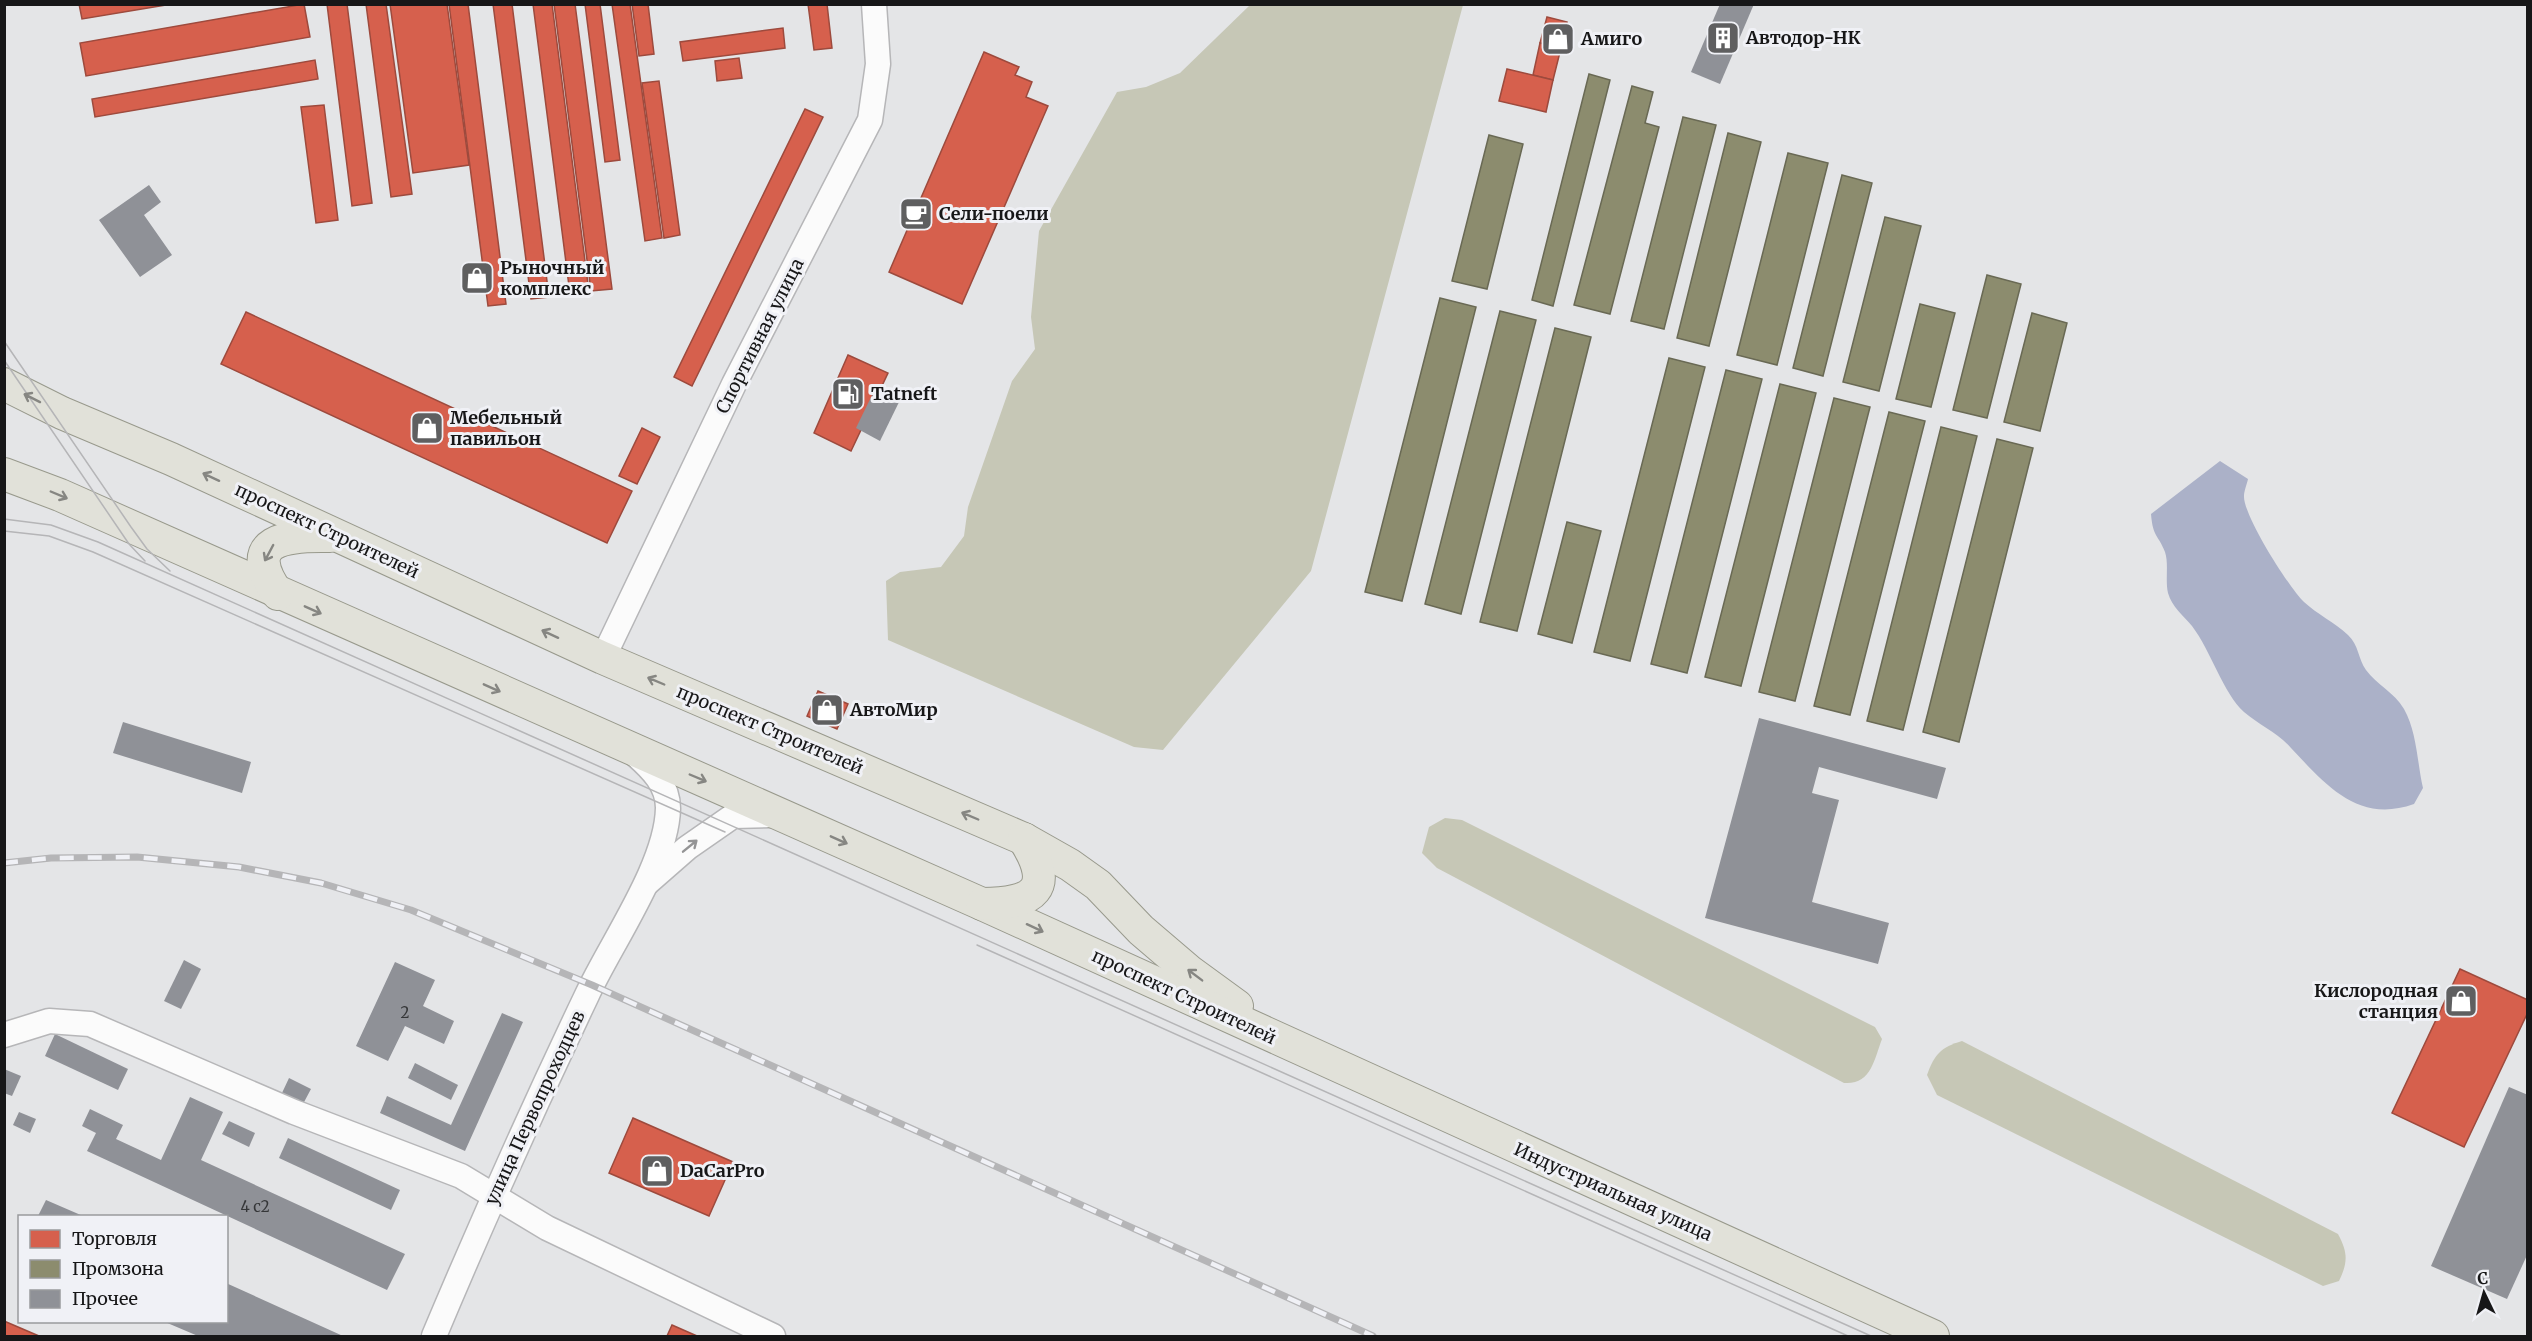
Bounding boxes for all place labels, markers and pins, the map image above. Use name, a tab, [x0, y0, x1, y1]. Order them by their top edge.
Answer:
building icon: Автодор-НК	[1705, 20, 1741, 56]
shop icon: Амиго	[1540, 21, 1576, 57]
place label: Автодор-НК	[1745, 26, 1861, 49]
place label: Амиго	[1580, 27, 1642, 50]
cafe icon: Сели-поели	[898, 196, 934, 232]
place label: Сели-поели	[939, 202, 1049, 225]
place label: Рыночный комплекс	[500, 256, 605, 300]
shop icon: Рыночный комплекс	[459, 260, 495, 296]
fuel station icon: Tatneft	[830, 376, 866, 412]
place label: Tatneft	[871, 382, 938, 405]
place label: Мебельный павильон	[450, 406, 562, 450]
shop icon: Мебельный павильон	[409, 410, 445, 446]
shop icon: АвтоМир	[809, 692, 845, 728]
place label: АвтоМир	[849, 698, 938, 721]
place label: Кислородная станция	[2314, 979, 2438, 1023]
shop icon: Кислородная станция	[2443, 983, 2479, 1019]
shop icon: DaCarPro	[639, 1153, 675, 1189]
place label: DaCarPro	[680, 1159, 765, 1182]

